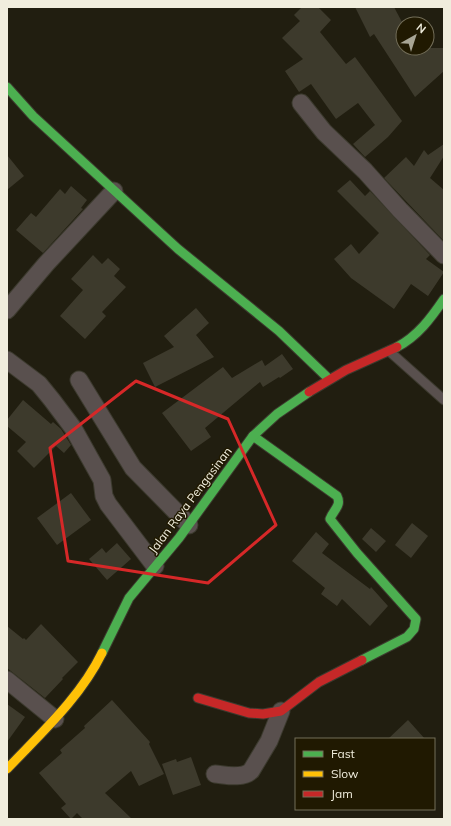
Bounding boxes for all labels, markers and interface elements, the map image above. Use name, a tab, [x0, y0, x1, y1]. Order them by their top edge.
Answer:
north arrow	[395, 16, 435, 56]
text: N	[414, 20, 429, 36]
street label: Jalan Raya Pengasinan	[145, 444, 235, 556]
legend	[295, 738, 435, 810]
text: Fast	[331, 746, 355, 761]
text: Slow	[331, 766, 359, 781]
text: Jam	[331, 786, 353, 801]

